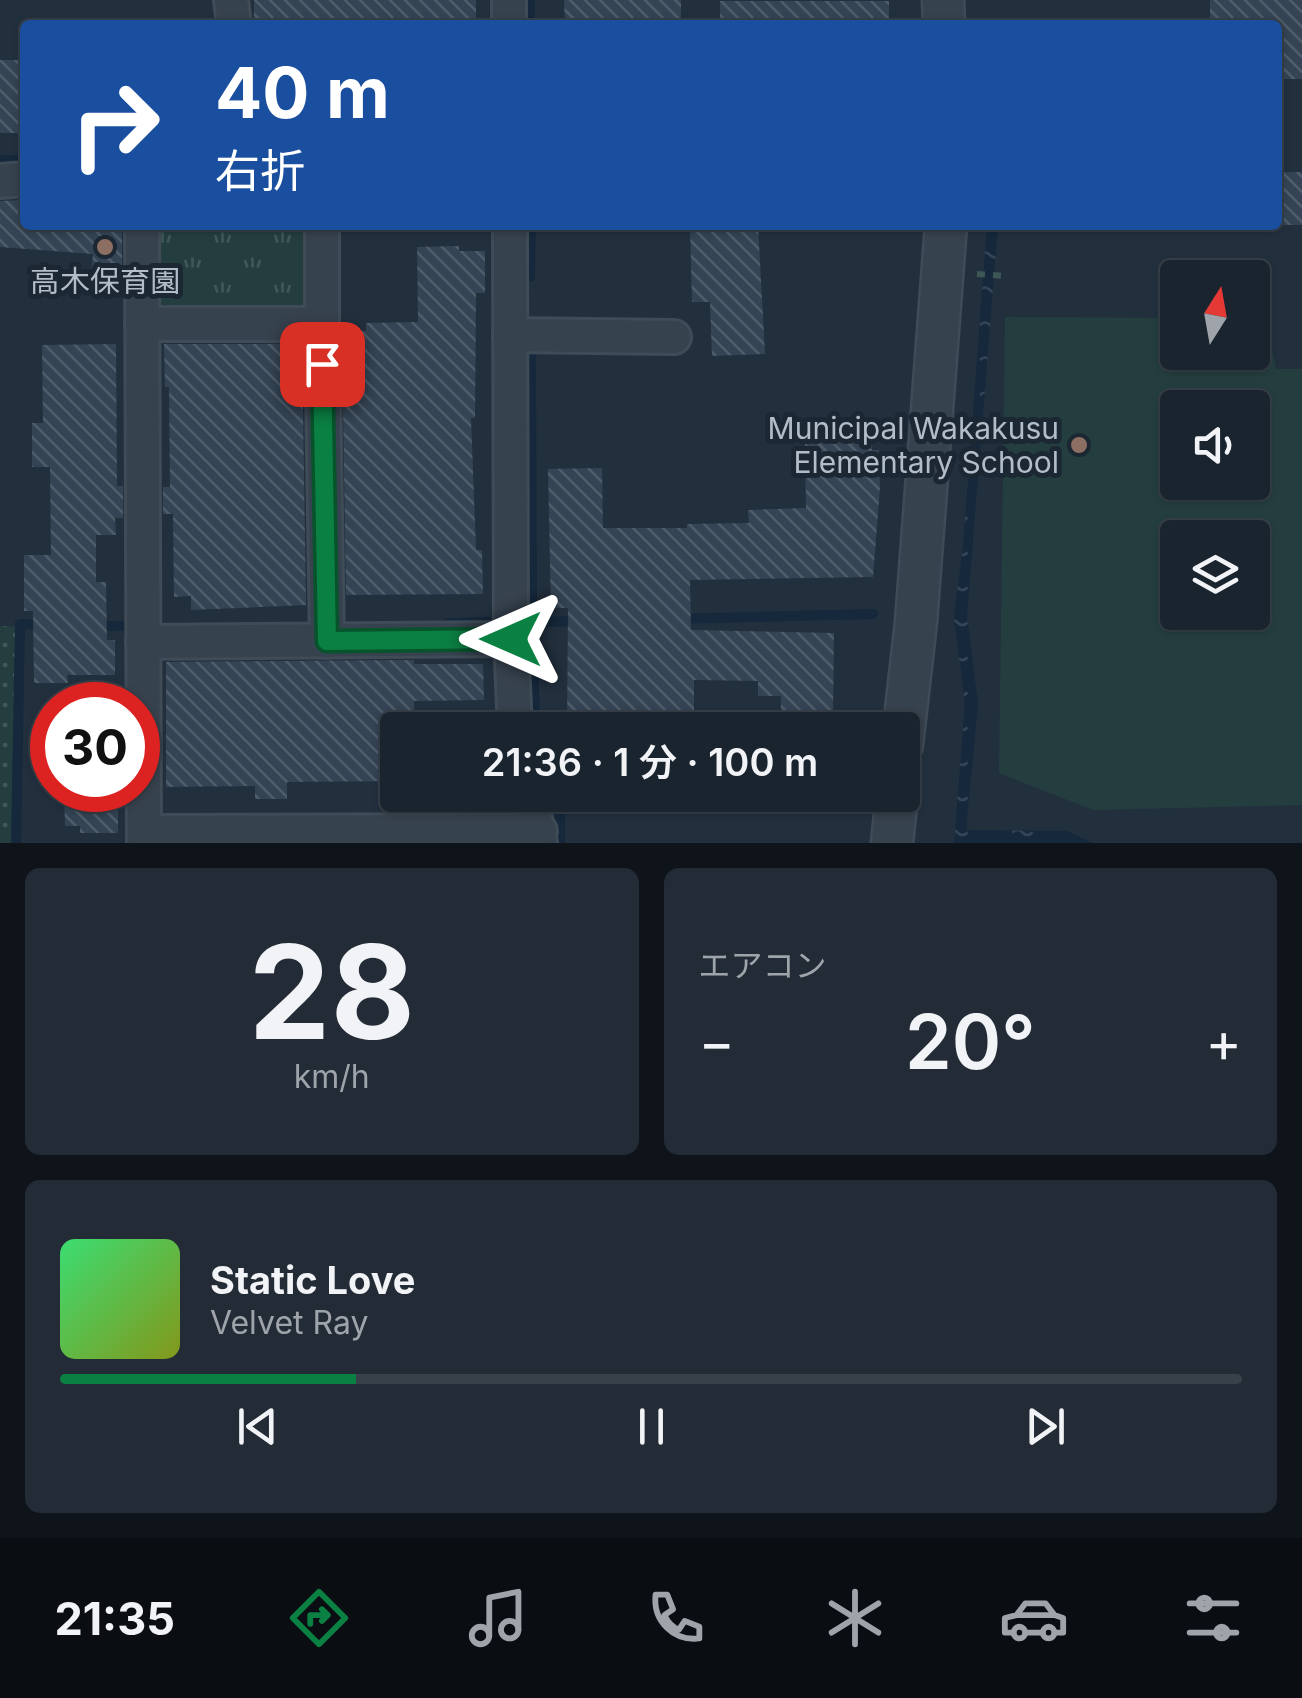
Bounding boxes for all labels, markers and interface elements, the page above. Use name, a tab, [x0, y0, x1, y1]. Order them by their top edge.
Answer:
text: 40 m	[215, 50, 390, 135]
icon: right	[50, 60, 180, 190]
text: 右折	[215, 143, 305, 198]
marker: 高木保育園	[94, 236, 116, 258]
north arrow	[1160, 260, 1270, 370]
map controls	[1160, 260, 1270, 630]
place label: 高木保育園	[30, 263, 180, 299]
pin	[280, 322, 365, 407]
icon: arrive	[295, 337, 350, 392]
button: sound	[1160, 390, 1270, 500]
place label: Municipal Wakakusu Elementary School	[768, 410, 1059, 480]
marker: Municipal Wakakusu Elementary School	[1068, 434, 1090, 456]
button: layers	[1160, 520, 1270, 630]
position arrow	[459, 587, 563, 691]
speed limit sign: 30	[30, 682, 160, 812]
text: 21:36 · 1 分 · 100 m	[482, 739, 818, 785]
text: 28	[249, 913, 415, 1070]
text: エアコン	[699, 946, 827, 985]
text: 20°	[905, 996, 1036, 1087]
text: −	[699, 1009, 735, 1075]
text: +	[1206, 1009, 1242, 1075]
text: km/h	[294, 1057, 370, 1096]
text: Static Love	[210, 1257, 415, 1303]
text: Velvet Ray	[210, 1303, 368, 1342]
icon: previous	[230, 1399, 285, 1454]
icon: pause	[624, 1399, 679, 1454]
icon: next	[1018, 1399, 1073, 1454]
icon: directions	[284, 1583, 354, 1653]
icon: music	[463, 1583, 533, 1653]
icon: phone	[641, 1583, 711, 1653]
icon: climate	[820, 1583, 890, 1653]
icon: car	[999, 1583, 1069, 1653]
icon: filters	[1178, 1583, 1248, 1653]
text: 21:35	[54, 1591, 175, 1646]

